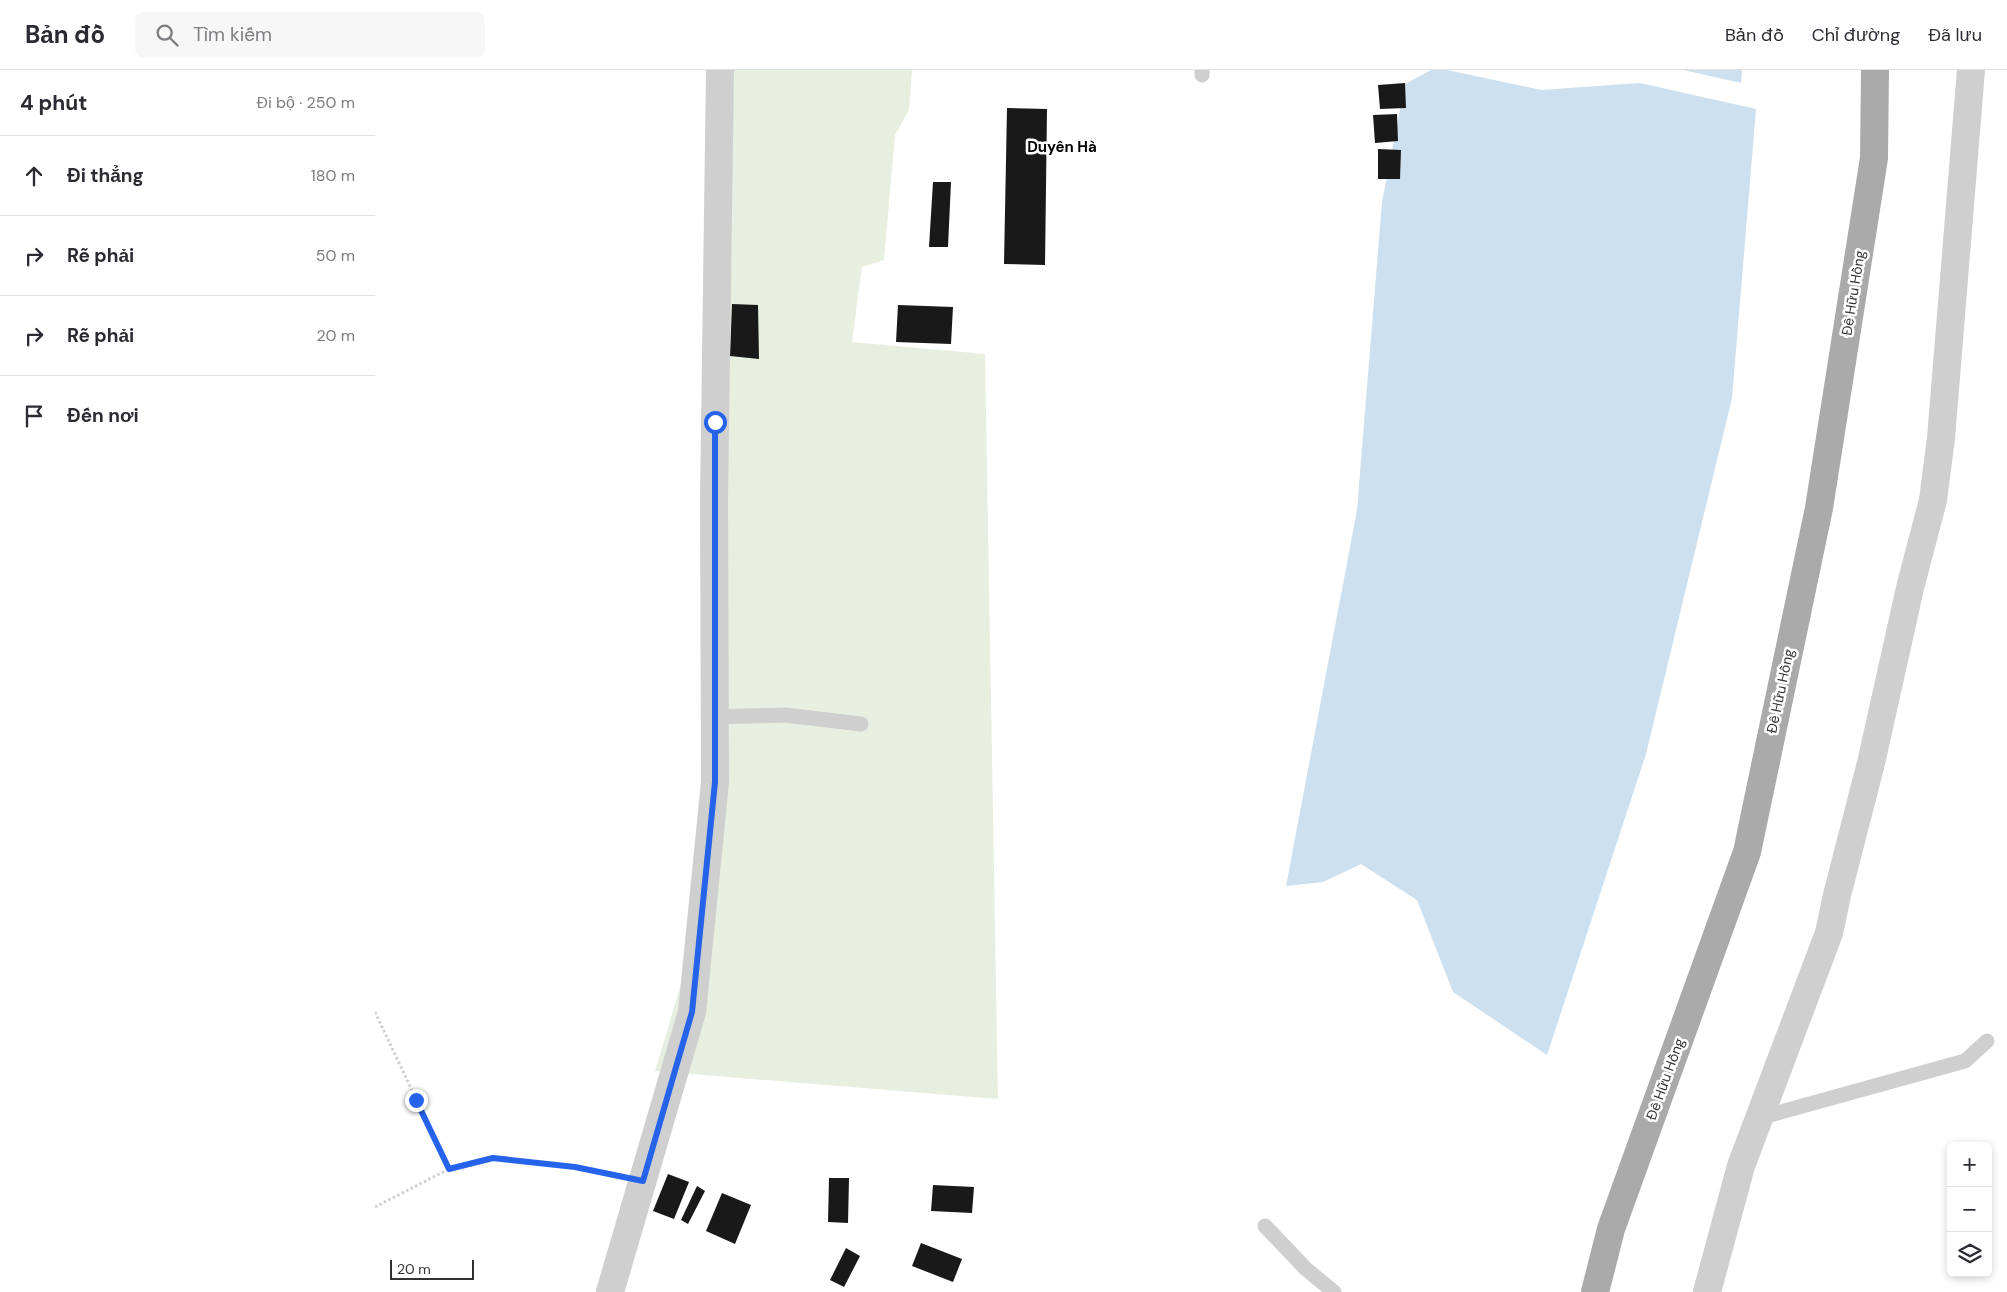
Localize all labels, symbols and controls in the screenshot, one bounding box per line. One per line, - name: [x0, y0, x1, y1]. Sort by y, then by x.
- search box: [135, 12, 485, 57]
- text: Bản đồ: [25, 19, 105, 50]
- icon: search: [153, 21, 181, 49]
- text: Tìm kiếm: [193, 22, 272, 47]
- text: Bản đồ: [1725, 23, 1784, 47]
- text: Chỉ đường: [1812, 23, 1900, 47]
- text: Đã lưu: [1928, 23, 1982, 47]
- text: 4 phút: [20, 89, 87, 117]
- text: Đi bộ · 250 m: [257, 92, 355, 113]
- district label: Duyên Hà: [1027, 137, 1097, 157]
- icon: ahead: [20, 162, 48, 190]
- text: Đi thẳng: [67, 163, 144, 188]
- text: 180 m: [311, 165, 355, 186]
- icon: right: [20, 242, 48, 270]
- text: Rẽ phải: [67, 243, 134, 268]
- text: 50 m: [316, 245, 355, 266]
- street label: Đê Hữu Hồng: [1837, 249, 1869, 337]
- icon: right: [20, 322, 48, 350]
- text: Rẽ phải: [67, 323, 134, 348]
- text: 20 m: [316, 325, 355, 346]
- icon: arrive: [20, 402, 48, 430]
- text: Đến nơi: [67, 403, 139, 428]
- route start: [704, 411, 727, 434]
- street label: Đê Hữu Hồng: [1762, 647, 1798, 735]
- street label: Đê Hữu Hồng: [1642, 1035, 1688, 1122]
- route end: [405, 1089, 428, 1112]
- map controls: [1947, 1142, 1992, 1277]
- button: +: [1947, 1142, 1992, 1187]
- button: −: [1947, 1187, 1992, 1232]
- button: layers: [1947, 1232, 1992, 1277]
- scale bar: [390, 1257, 474, 1280]
- text: 20 m: [397, 1260, 431, 1278]

